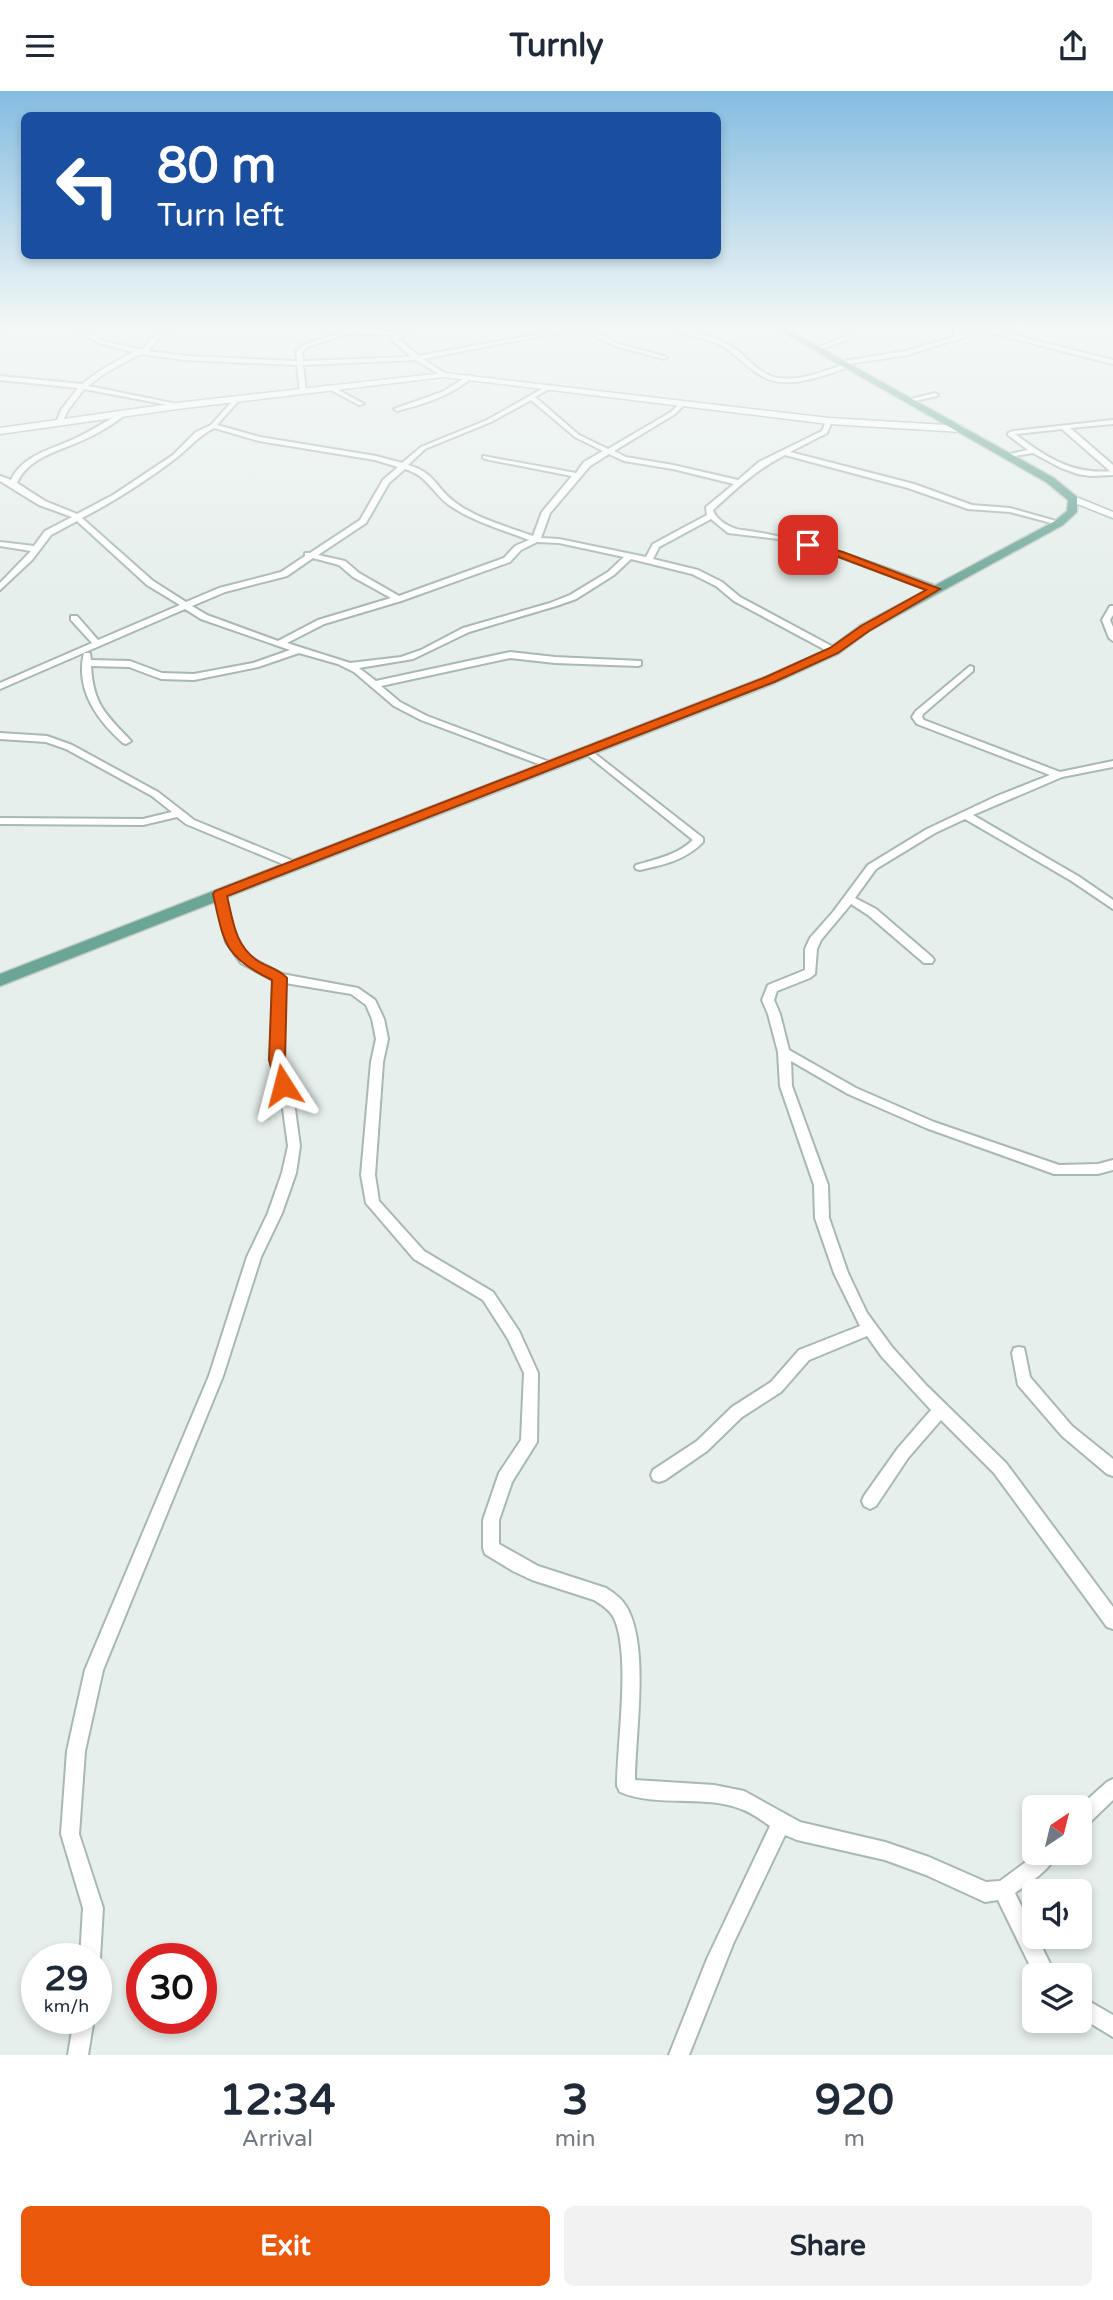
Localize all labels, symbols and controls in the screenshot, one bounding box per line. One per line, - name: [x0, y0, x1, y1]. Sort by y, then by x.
- icon: menu: [21, 27, 59, 65]
- text: Turnly: [510, 27, 603, 65]
- icon: share: [1054, 27, 1092, 65]
- text: 80 m: [157, 137, 276, 196]
- icon: left: [42, 140, 133, 231]
- text: Turn left: [157, 197, 284, 235]
- pin: [778, 515, 838, 575]
- icon: arrive: [789, 526, 827, 564]
- position arrow: [246, 1048, 320, 1122]
- north arrow: [1022, 1795, 1092, 1865]
- map controls: [1022, 1795, 1092, 2033]
- button: sound: [1022, 1879, 1092, 1949]
- speed limit sign: 30: [126, 1943, 217, 2034]
- text: 29: [45, 1958, 88, 2000]
- button: layers: [1022, 1963, 1092, 2033]
- text: km/h: [44, 1995, 89, 2017]
- text: 12:34: [219, 2075, 336, 2126]
- text: 3: [562, 2075, 588, 2126]
- text: 920: [815, 2075, 894, 2126]
- text: Arrival: [242, 2125, 313, 2153]
- text: min: [555, 2125, 596, 2153]
- text: m: [844, 2125, 865, 2153]
- button: Exit: [21, 2206, 550, 2286]
- button: Share: [564, 2206, 1092, 2286]

